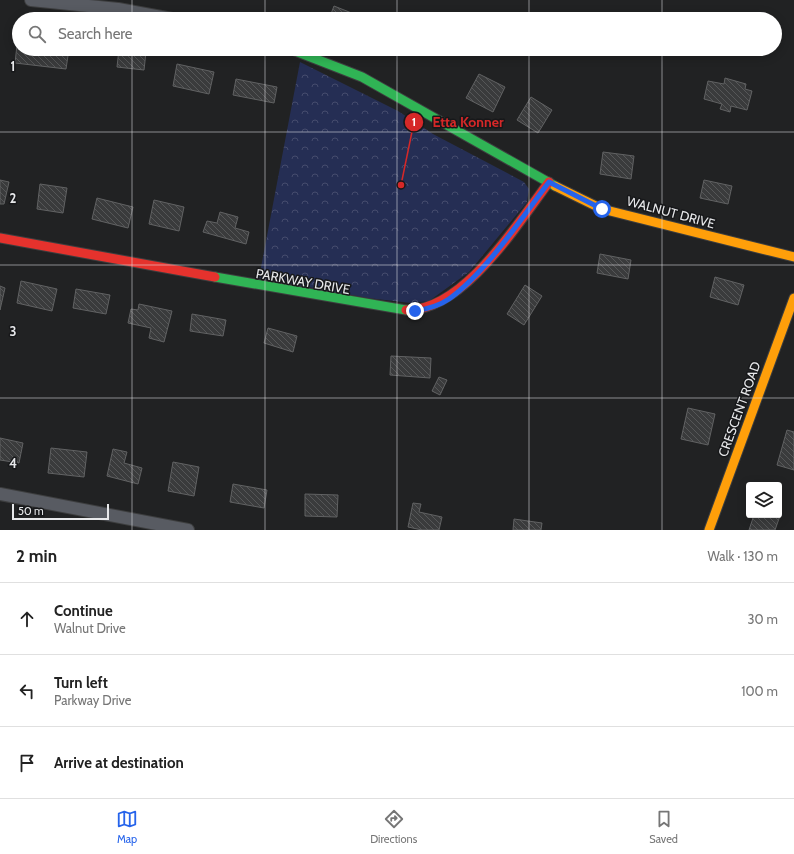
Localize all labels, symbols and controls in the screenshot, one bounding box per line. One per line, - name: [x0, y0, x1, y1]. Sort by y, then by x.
- search box: [12, 12, 782, 56]
- icon: search: [26, 23, 48, 45]
- text: Search here: [58, 25, 133, 43]
- text: 1: [11, 58, 15, 74]
- callout: Etta Konner: [404, 109, 511, 135]
- text: Etta Konner: [432, 113, 504, 131]
- text: 1: [412, 114, 416, 129]
- text: 2: [10, 190, 17, 206]
- street label: WALNUT DRIVE: [625, 193, 717, 231]
- route start: [593, 200, 611, 218]
- street label: PARKWAY DRIVE: [255, 265, 351, 297]
- route end: [406, 302, 424, 320]
- text: 3: [9, 323, 17, 339]
- street label: CRESCENT ROAD: [714, 359, 764, 459]
- text: 4: [9, 455, 17, 471]
- map controls: [746, 482, 782, 518]
- button: layers: [746, 482, 782, 518]
- scale bar: [12, 502, 109, 521]
- text: 50 m: [18, 504, 44, 518]
- text: 2 min: [16, 546, 57, 566]
- text: Walk · 130 m: [707, 548, 778, 564]
- text: Continue: [54, 602, 113, 620]
- icon: ahead: [16, 608, 38, 630]
- text: 30 m: [748, 611, 778, 627]
- text: Walnut Drive: [54, 620, 126, 636]
- text: Turn left: [54, 674, 108, 692]
- icon: left: [16, 680, 38, 702]
- text: 100 m: [741, 683, 778, 699]
- text: Parkway Drive: [54, 692, 131, 708]
- icon: arrive: [16, 752, 38, 774]
- text: Arrive at destination: [54, 754, 184, 772]
- tab: Map: [116, 808, 138, 846]
- tab: Directions: [370, 808, 417, 846]
- tab: Saved: [649, 808, 678, 846]

